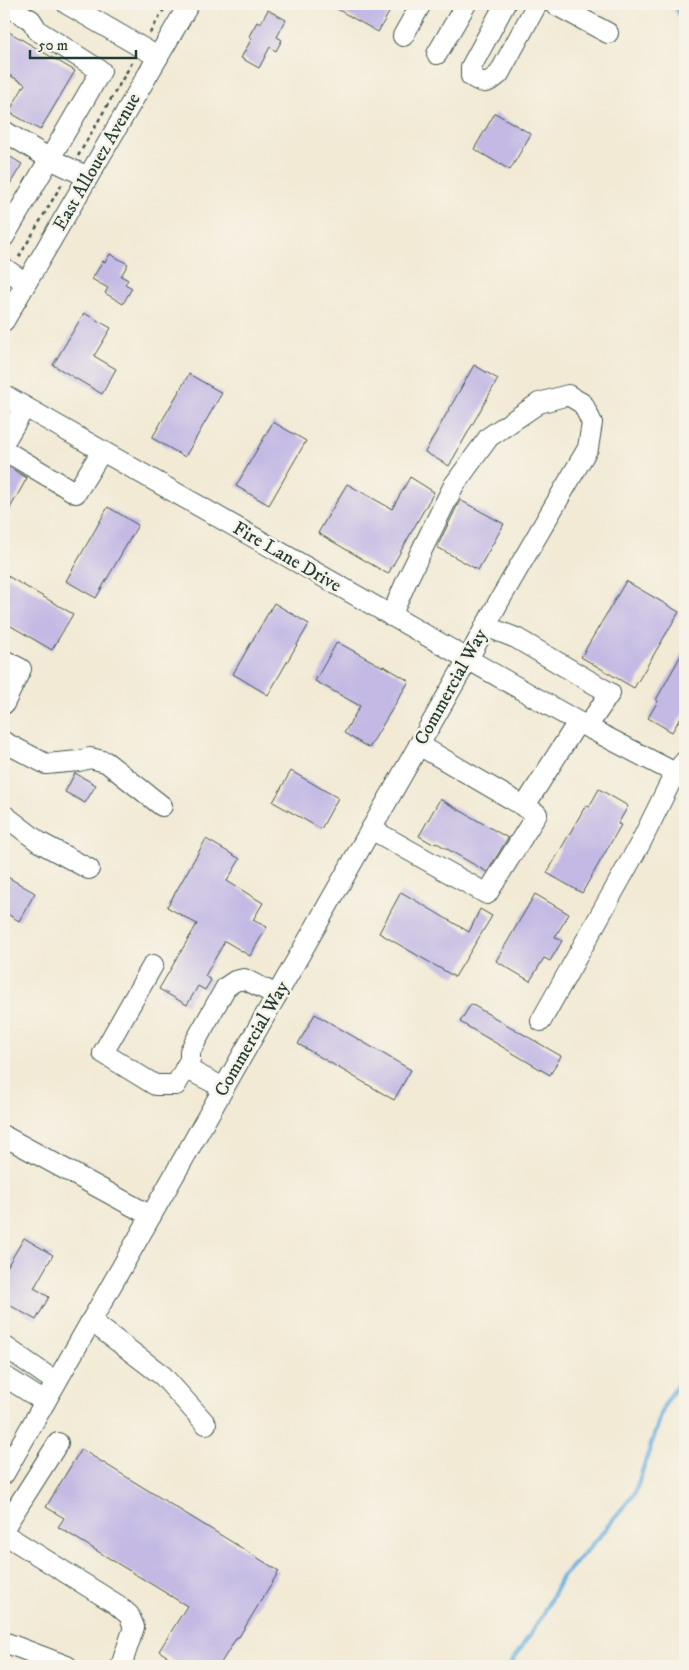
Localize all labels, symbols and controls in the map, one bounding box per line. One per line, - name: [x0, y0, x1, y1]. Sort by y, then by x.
- scale bar: [30, 28, 136, 60]
- text: 50 m: [38, 36, 68, 55]
- street label: East Allouez Avenue: [48, 89, 146, 235]
- street label: Fire Lane Drive: [229, 517, 345, 597]
- street label: Commercial Way: [410, 624, 493, 749]
- street label: Commercial Way: [210, 976, 295, 1101]

